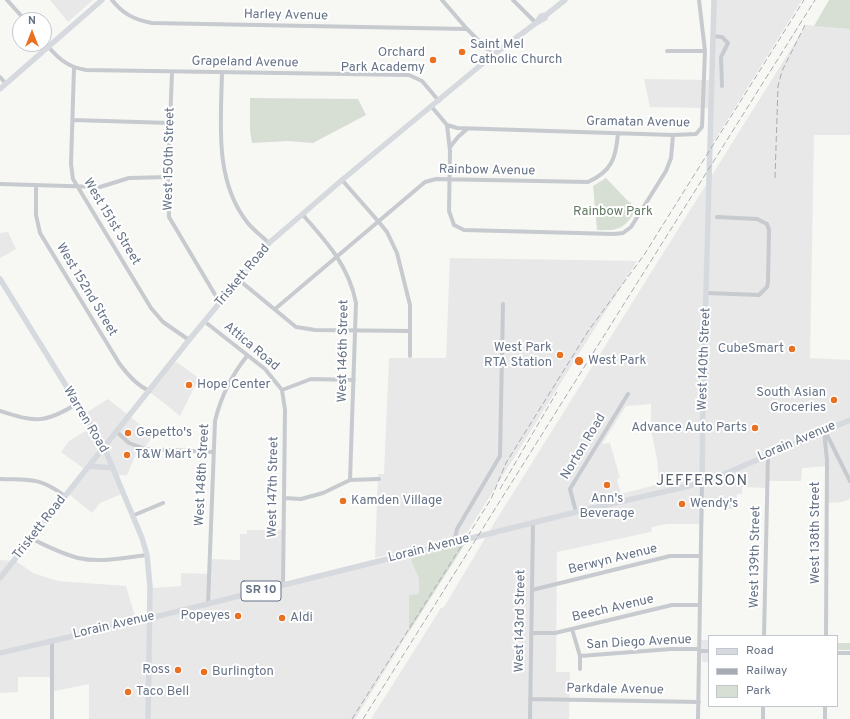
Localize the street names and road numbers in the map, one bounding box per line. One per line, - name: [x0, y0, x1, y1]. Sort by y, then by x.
- street label: Harley Avenue: [244, 7, 328, 25]
- street label: Grapeland Avenue: [191, 54, 299, 72]
- street label: West 150th Street: [161, 107, 179, 211]
- street label: Gramatan Avenue: [586, 114, 690, 132]
- street label: Rainbow Avenue: [439, 162, 535, 180]
- street label: West 151st Street: [79, 176, 143, 268]
- street label: West 152nd Street: [52, 241, 120, 339]
- street label: Triskett Road: [212, 241, 274, 311]
- street label: West 146th Street: [335, 300, 353, 402]
- street label: West 140th Street: [695, 307, 715, 411]
- street label: Attica Road: [220, 319, 282, 375]
- street label: Warren Road: [59, 384, 111, 456]
- street label: Norton Road: [558, 411, 610, 483]
- street label: Lorain Avenue: [756, 419, 838, 465]
- street label: West 148th Street: [193, 423, 213, 527]
- street label: West 147th Street: [265, 436, 283, 538]
- street label: West 138th Street: [808, 482, 824, 584]
- street label: Triskett Road: [10, 493, 70, 563]
- street label: West 139th Street: [747, 506, 765, 608]
- street label: Lorain Avenue: [387, 531, 471, 567]
- street label: Berwyn Avenue: [567, 541, 659, 579]
- street label: West 143rd Street: [512, 569, 530, 673]
- road number: SR 10: [241, 581, 281, 601]
- street label: Beech Avenue: [571, 592, 655, 626]
- street label: Lorain Avenue: [72, 609, 156, 643]
- street label: San Diego Avenue: [586, 632, 692, 654]
- street label: Parkdale Avenue: [566, 681, 664, 699]

